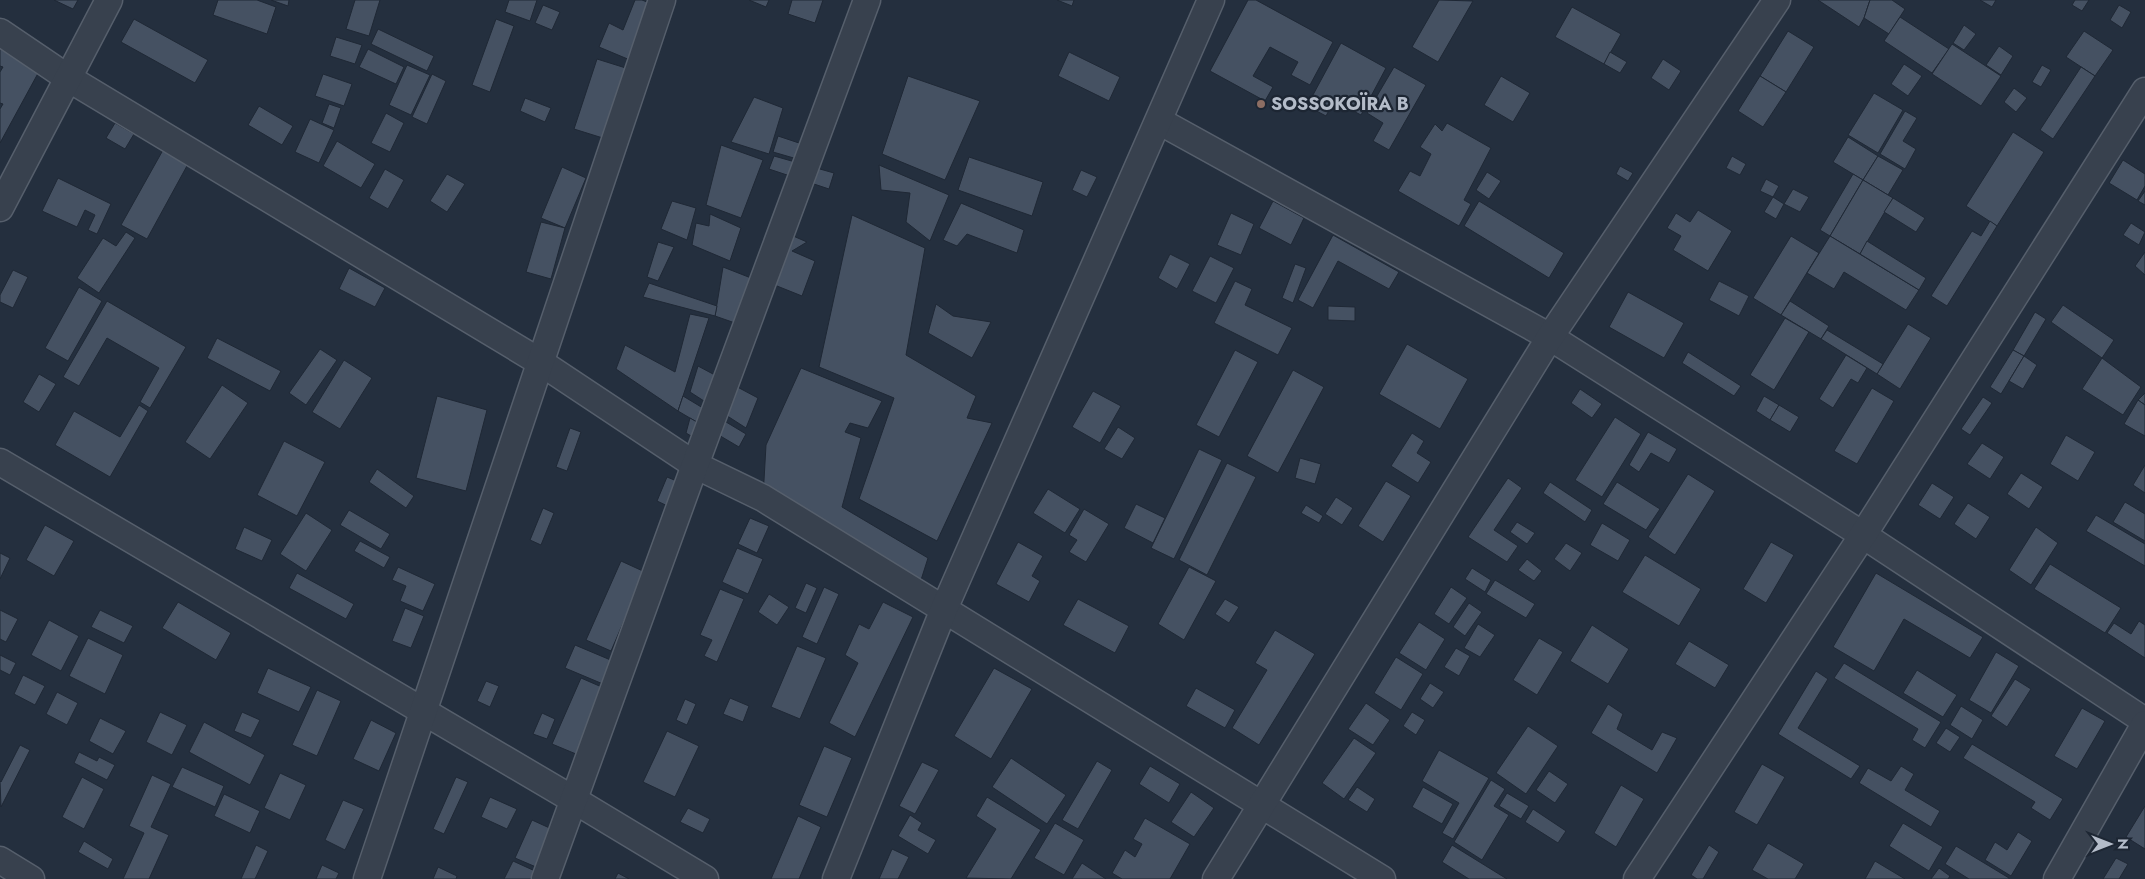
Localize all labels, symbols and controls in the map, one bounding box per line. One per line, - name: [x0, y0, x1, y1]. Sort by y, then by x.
- place label: SOSSOKOÏRA B: [1271, 91, 1409, 117]
- marker: SOSSOKOÏRA B: [1255, 98, 1267, 110]
- north arrow: [2085, 819, 2135, 869]
- text: N: [2113, 838, 2133, 850]

